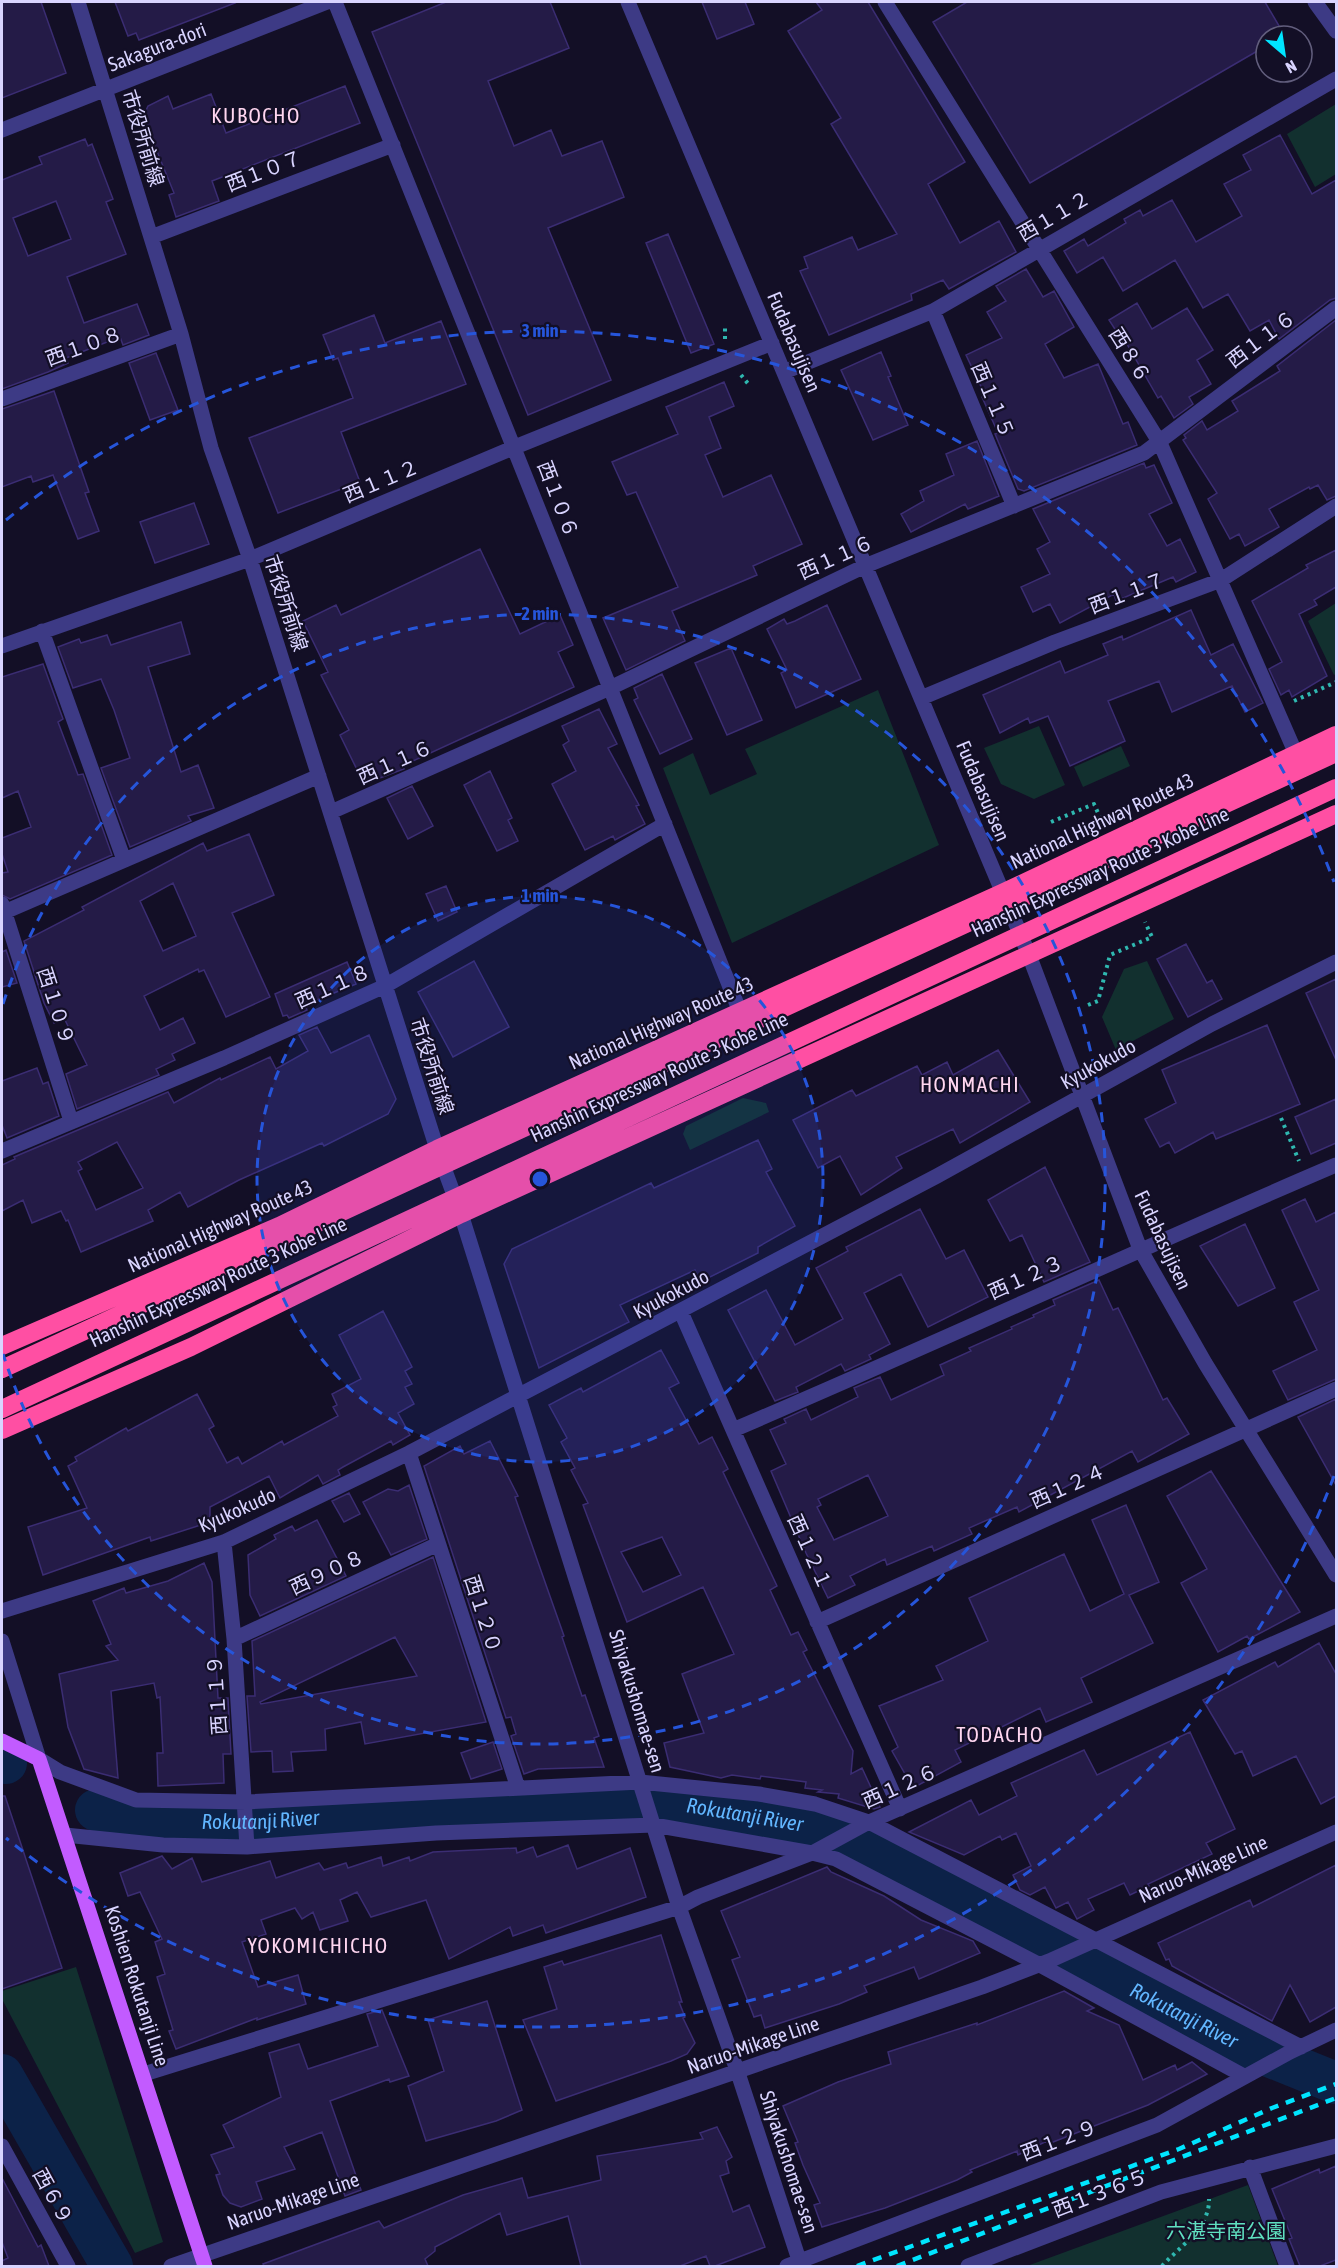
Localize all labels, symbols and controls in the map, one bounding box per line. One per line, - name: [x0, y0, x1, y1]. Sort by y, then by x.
- street label: Sakagura-dori: [105, 17, 209, 76]
- north arrow: [1254, 24, 1314, 84]
- text: N: [1283, 57, 1300, 77]
- street label: 市役所前線: [118, 87, 169, 189]
- district label: KUBOCHO: [211, 103, 301, 127]
- street label: 西１０７: [222, 145, 305, 196]
- street label: 西１１２: [1013, 186, 1094, 246]
- street label: Fudabasujisen: [763, 288, 826, 395]
- street label: 西１１６: [1222, 305, 1300, 372]
- text: 3 min: [522, 320, 559, 341]
- street label: 西１０８: [42, 321, 125, 370]
- street label: 西８６: [1105, 323, 1156, 386]
- street label: 西１１５: [967, 358, 1020, 441]
- street label: 西１１２: [339, 454, 422, 507]
- street label: 西１０６: [533, 457, 584, 540]
- street label: 西１１６: [795, 530, 877, 583]
- street label: 市役所前線: [260, 552, 313, 654]
- street label: 西１１７: [1085, 567, 1168, 618]
- text: 2 min: [522, 603, 559, 624]
- street label: 西１１６: [354, 735, 436, 788]
- street label: Fudabasujisen: [952, 737, 1015, 844]
- street label: National Highway Route 43: [1006, 768, 1197, 873]
- street label: Hanshin Expressway Route 3 Kobe Line: [967, 802, 1232, 941]
- text: 1 min: [522, 885, 559, 906]
- street label: 西１１８: [292, 959, 374, 1012]
- street label: 西１０９: [33, 964, 80, 1047]
- street label: National Highway Route 43: [565, 971, 757, 1074]
- street label: Hanshin Expressway Route 3 Kobe Line: [526, 1007, 791, 1146]
- street label: 市役所前線: [406, 1015, 459, 1117]
- street label: Kyukokudo: [1056, 1034, 1139, 1094]
- district label: HONMACHI: [920, 1072, 1020, 1096]
- centre of rings: [530, 1169, 550, 1189]
- street label: National Highway Route 43: [124, 1174, 316, 1277]
- street label: Fudabasujisen: [1130, 1187, 1196, 1293]
- street label: Hanshin Expressway Route 3 Kobe Line: [85, 1212, 350, 1351]
- street label: 西１２３: [985, 1250, 1067, 1303]
- street label: Kyukokudo: [629, 1264, 712, 1323]
- street label: 西１２４: [1027, 1459, 1109, 1512]
- street label: Kyukokudo: [195, 1482, 279, 1537]
- street label: 西１２１: [784, 1511, 837, 1593]
- street label: 西９０８: [286, 1544, 368, 1599]
- street label: 西１２０: [460, 1572, 507, 1655]
- street label: Shiyakushomae-sen: [605, 1627, 670, 1775]
- street label: 西１１９: [202, 1654, 231, 1736]
- district label: TODACHO: [956, 1722, 1044, 1746]
- street label: 西１２６: [859, 1759, 941, 1812]
- water label: Rokutanji River: [685, 1792, 806, 1836]
- water label: Rokutanji River: [202, 1805, 321, 1833]
- street label: Naruo-Mikage Line: [1135, 1830, 1271, 1907]
- street label: Koshien Rokutanji Line: [101, 1903, 174, 2069]
- district label: YOKOMICHICHO: [247, 1933, 389, 1957]
- water label: Rokutanji River: [1126, 1977, 1243, 2053]
- street label: Naruo-Mikage Line: [684, 2011, 822, 2078]
- street label: Shiyakushomae-sen: [756, 2088, 823, 2236]
- street label: 西１２９: [1017, 2114, 1100, 2165]
- street label: 西６９: [29, 2164, 78, 2228]
- street label: 西１３６５: [1049, 2164, 1151, 2221]
- street label: Naruo-Mikage Line: [224, 2167, 362, 2234]
- park label: 六湛寺南公園: [1166, 2219, 1286, 2242]

